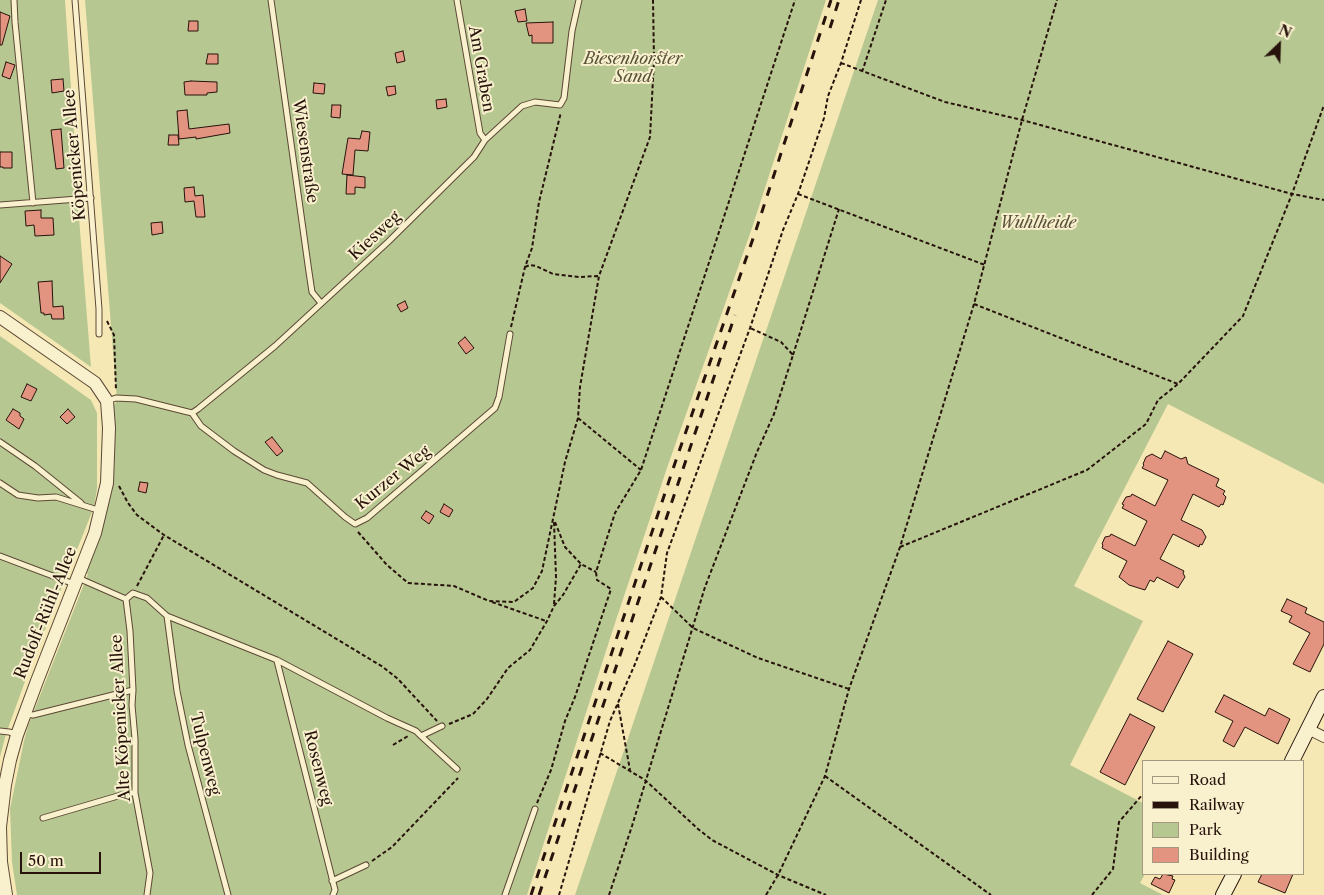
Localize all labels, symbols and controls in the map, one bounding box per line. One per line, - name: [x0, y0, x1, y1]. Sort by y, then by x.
- north arrow: [1254, 20, 1304, 70]
- text: N: [1276, 21, 1294, 42]
- street label: Am Graben: [464, 24, 498, 114]
- park label: Biesenhorster Sand: [584, 49, 682, 87]
- street label: Köpenicker Allee: [60, 89, 90, 221]
- street label: Wiesenstraße: [288, 98, 322, 204]
- street label: Kiesweg: [345, 207, 405, 265]
- park label: Wuhlheide: [1000, 213, 1076, 233]
- street label: Kurzer Weg: [352, 442, 434, 514]
- street label: Rudolf-Rühl-Allee: [11, 544, 81, 682]
- street label: Alte Köpenicker Allee: [107, 634, 135, 802]
- street label: Tulpenweg: [185, 711, 225, 797]
- street label: Rosenweg: [299, 728, 337, 808]
- legend: [1142, 760, 1304, 875]
- text: Road: [1189, 770, 1226, 789]
- text: Railway: [1189, 795, 1245, 814]
- text: Park: [1189, 820, 1222, 839]
- scale bar: [22, 842, 104, 874]
- text: Building: [1189, 845, 1249, 864]
- text: 50 m: [28, 851, 64, 870]

